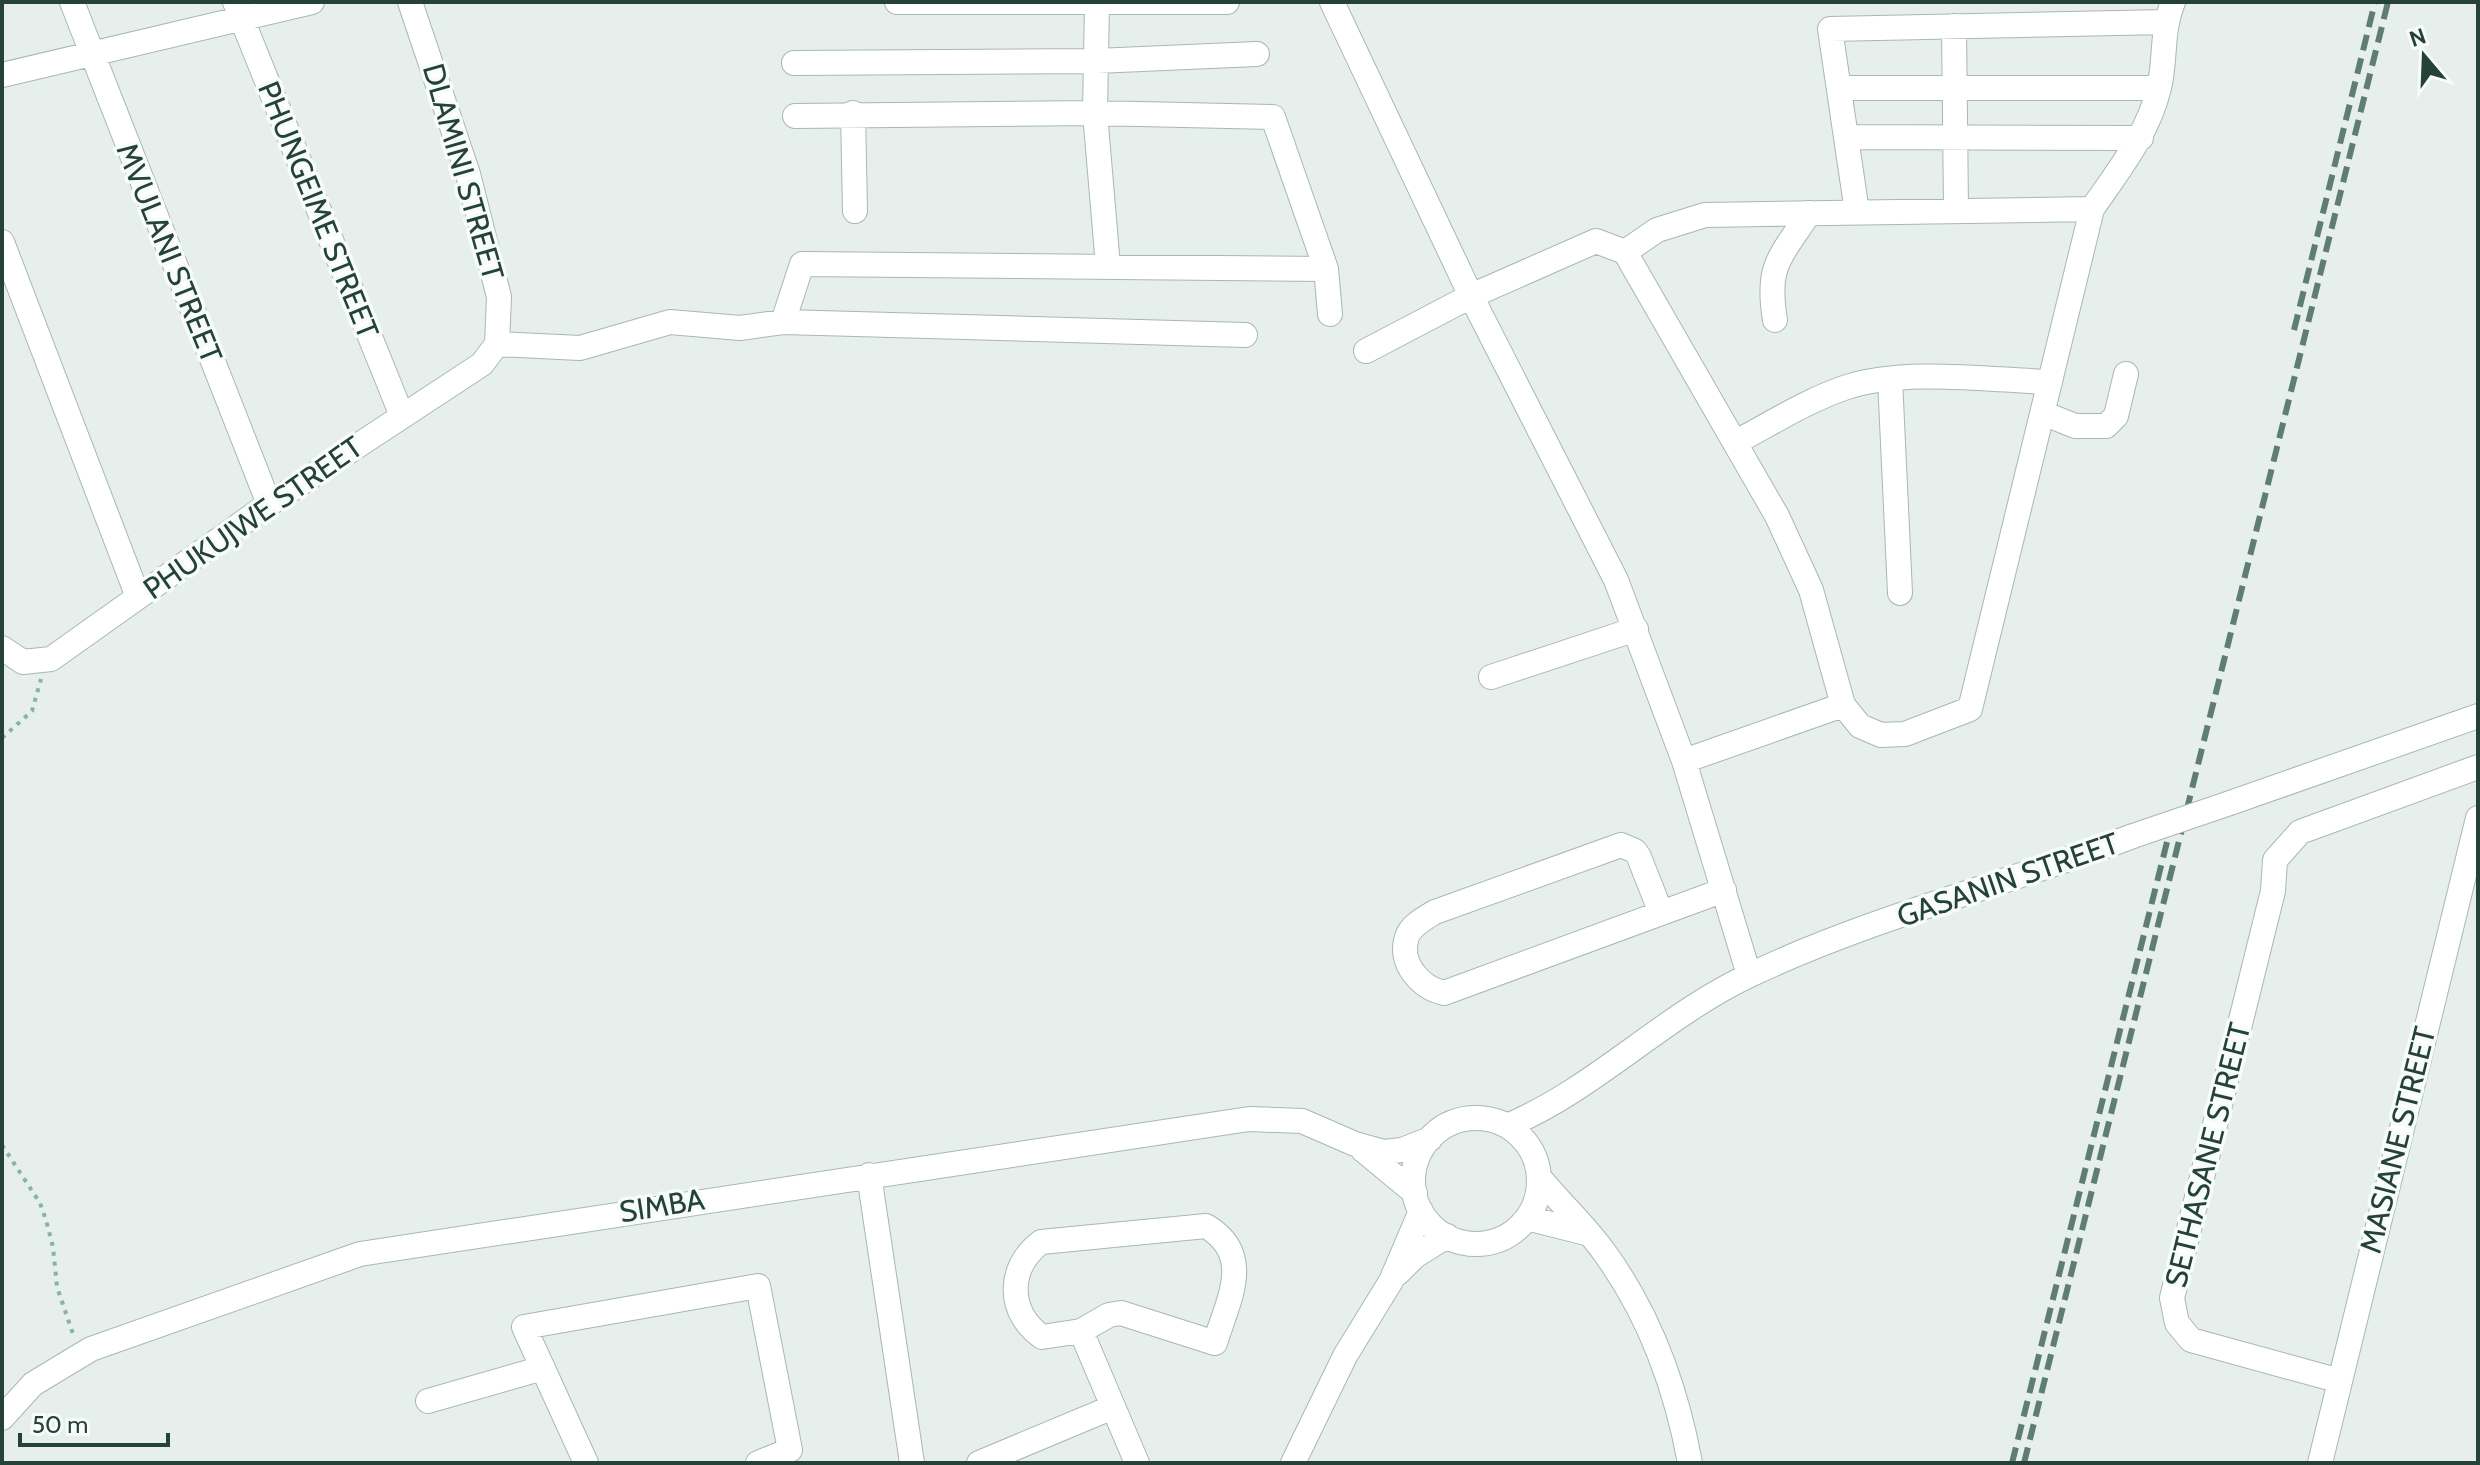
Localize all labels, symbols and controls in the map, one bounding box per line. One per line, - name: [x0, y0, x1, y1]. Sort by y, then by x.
- north arrow: [2384, 16, 2464, 96]
- text: N: [2406, 22, 2429, 53]
- street label: DLAMINI STREET: [415, 59, 512, 284]
- street label: PHUNGEIME STREET: [250, 76, 387, 344]
- street label: MVULANI STREET: [109, 138, 230, 368]
- street label: PHUKUJWE STREET: [136, 428, 369, 607]
- street label: GASANIN STREET: [1892, 824, 2124, 935]
- street label: SETHASANE STREET: [2157, 1019, 2258, 1291]
- street label: MASIANE STREET: [2352, 1023, 2444, 1257]
- street label: SIMBA: [617, 1180, 708, 1230]
- scale bar: [20, 1397, 168, 1447]
- text: 50 m: [32, 1410, 88, 1439]

